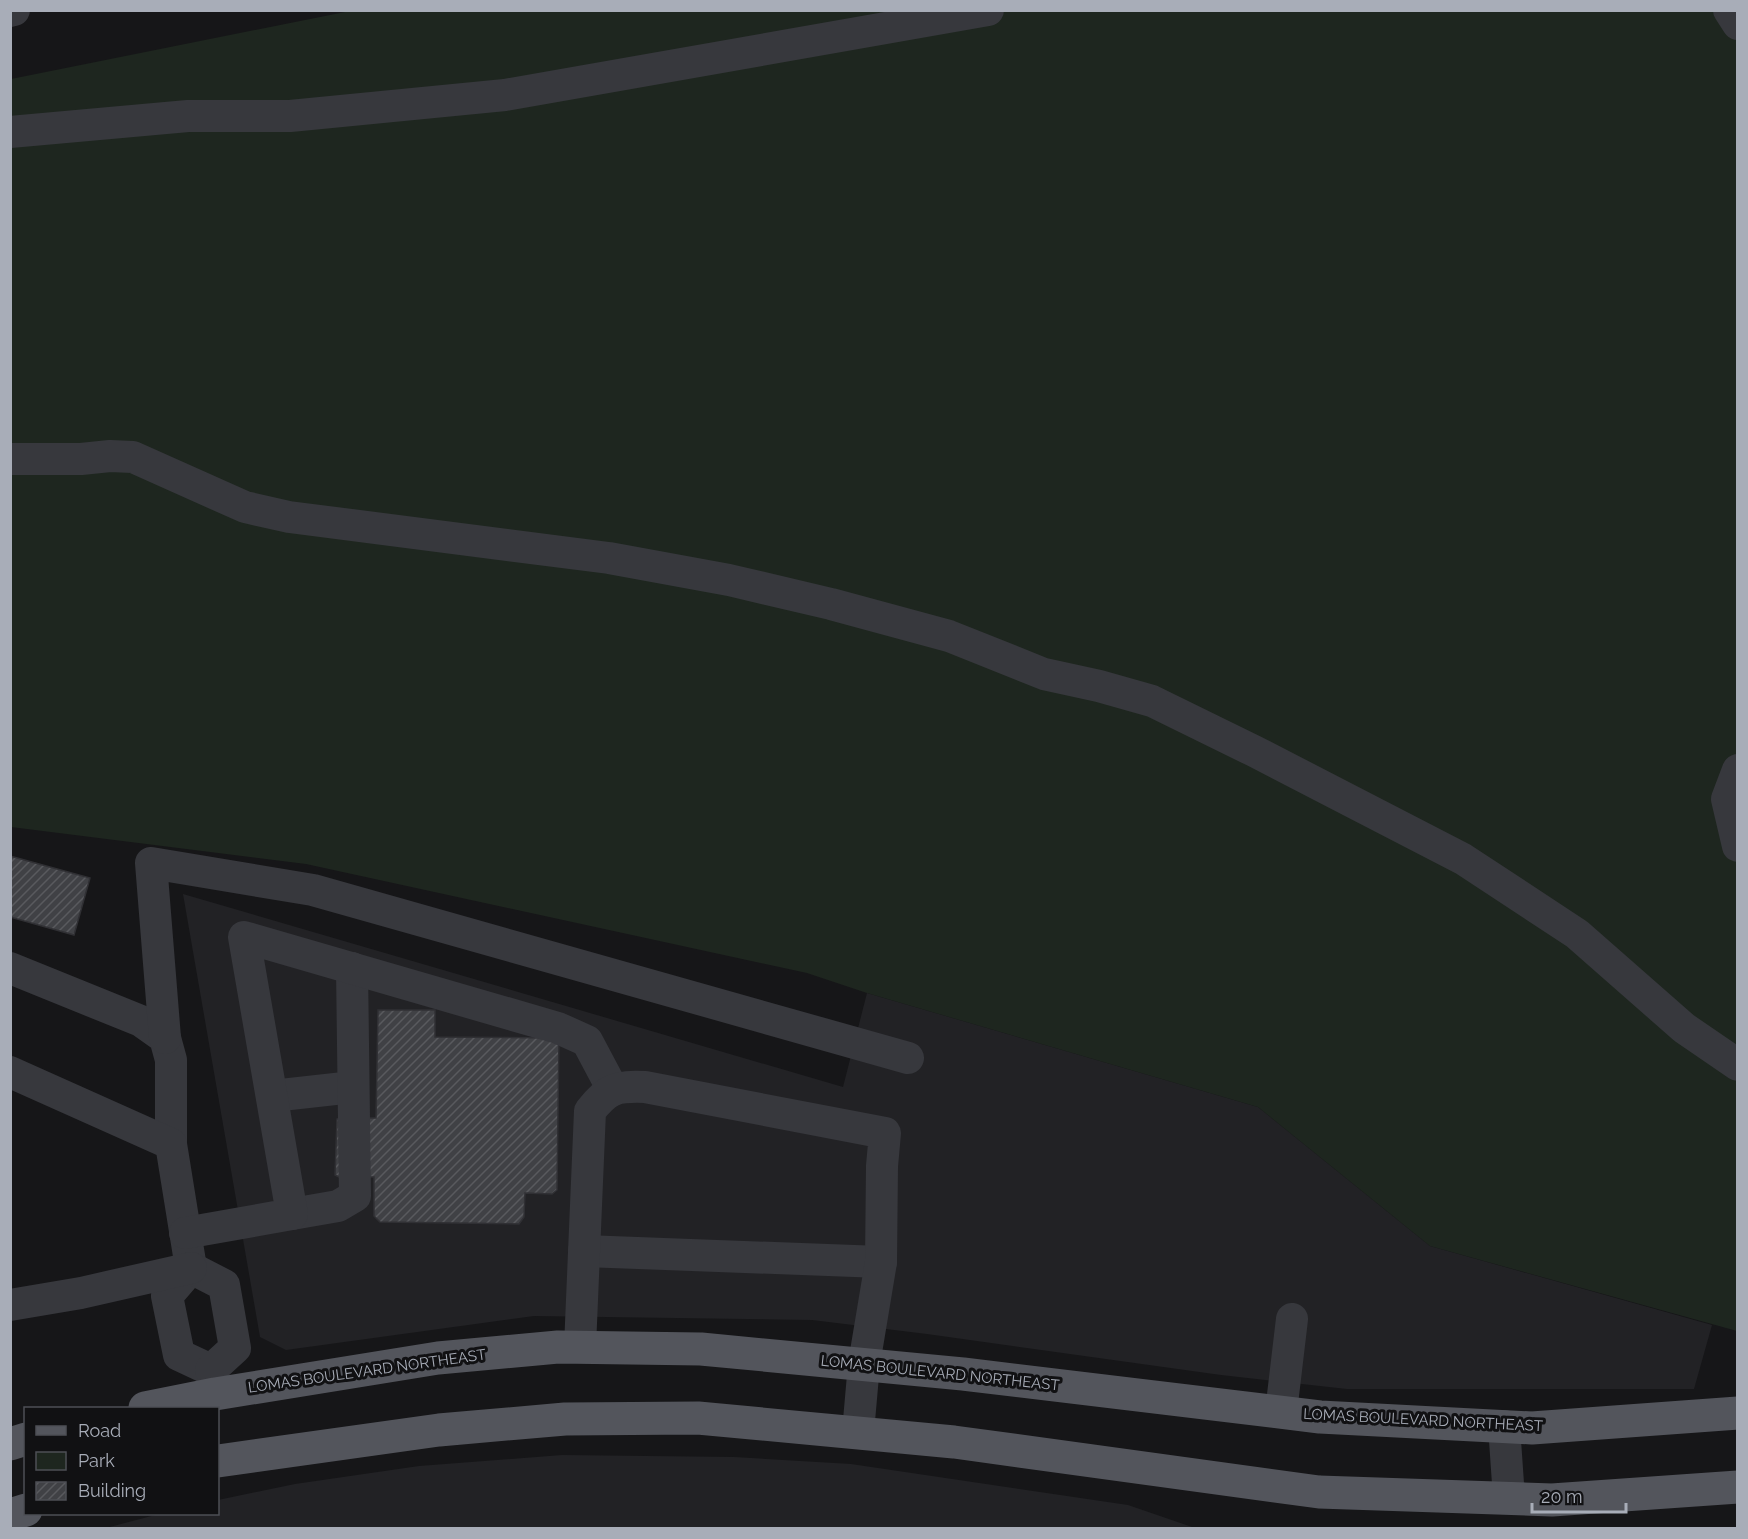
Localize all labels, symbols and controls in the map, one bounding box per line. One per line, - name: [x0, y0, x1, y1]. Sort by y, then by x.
- street label: LOMAS BOULEVARD NORTHEAST: [247, 1345, 487, 1397]
- street label: LOMAS BOULEVARD NORTHEAST: [820, 1352, 1060, 1394]
- street label: LOMAS BOULEVARD NORTHEAST: [1303, 1405, 1543, 1435]
- legend: [24, 1407, 219, 1515]
- text: Road: [78, 1420, 121, 1441]
- text: Park: [78, 1450, 115, 1471]
- scale bar: [1532, 1476, 1626, 1514]
- text: Building: [78, 1480, 146, 1501]
- text: 20 m: [1541, 1486, 1583, 1507]

